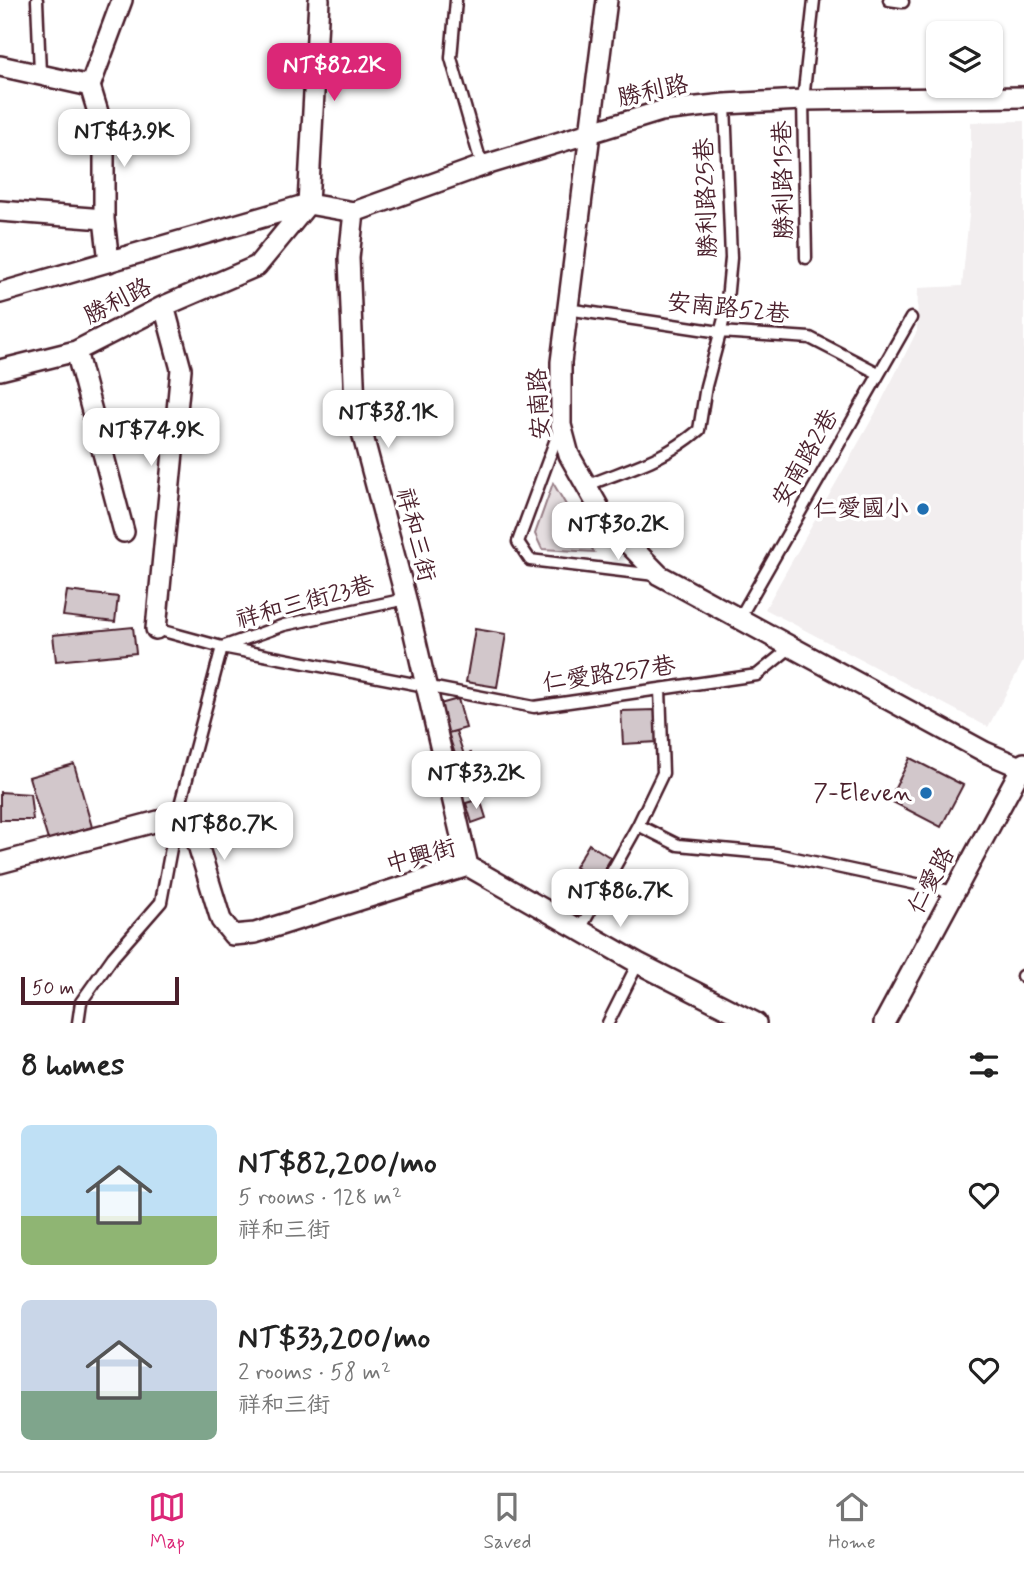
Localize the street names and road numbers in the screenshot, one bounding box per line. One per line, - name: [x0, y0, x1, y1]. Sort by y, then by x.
- street label: 勝利路: [615, 69, 691, 115]
- street label: 勝利路15巷: [767, 120, 801, 240]
- street label: 勝利路25巷: [689, 137, 725, 259]
- street label: 勝利路: [79, 272, 157, 332]
- street label: 安南路52巷: [665, 287, 791, 331]
- street label: 安南路: [523, 367, 557, 441]
- street label: 安南路2巷: [766, 404, 846, 512]
- street label: 祥和三街: [388, 485, 442, 585]
- street label: 祥和三街23巷: [232, 570, 378, 636]
- street label: 仁愛路257巷: [541, 650, 677, 700]
- street label: 中興街: [382, 833, 460, 881]
- street label: 仁愛路: [901, 842, 963, 920]

